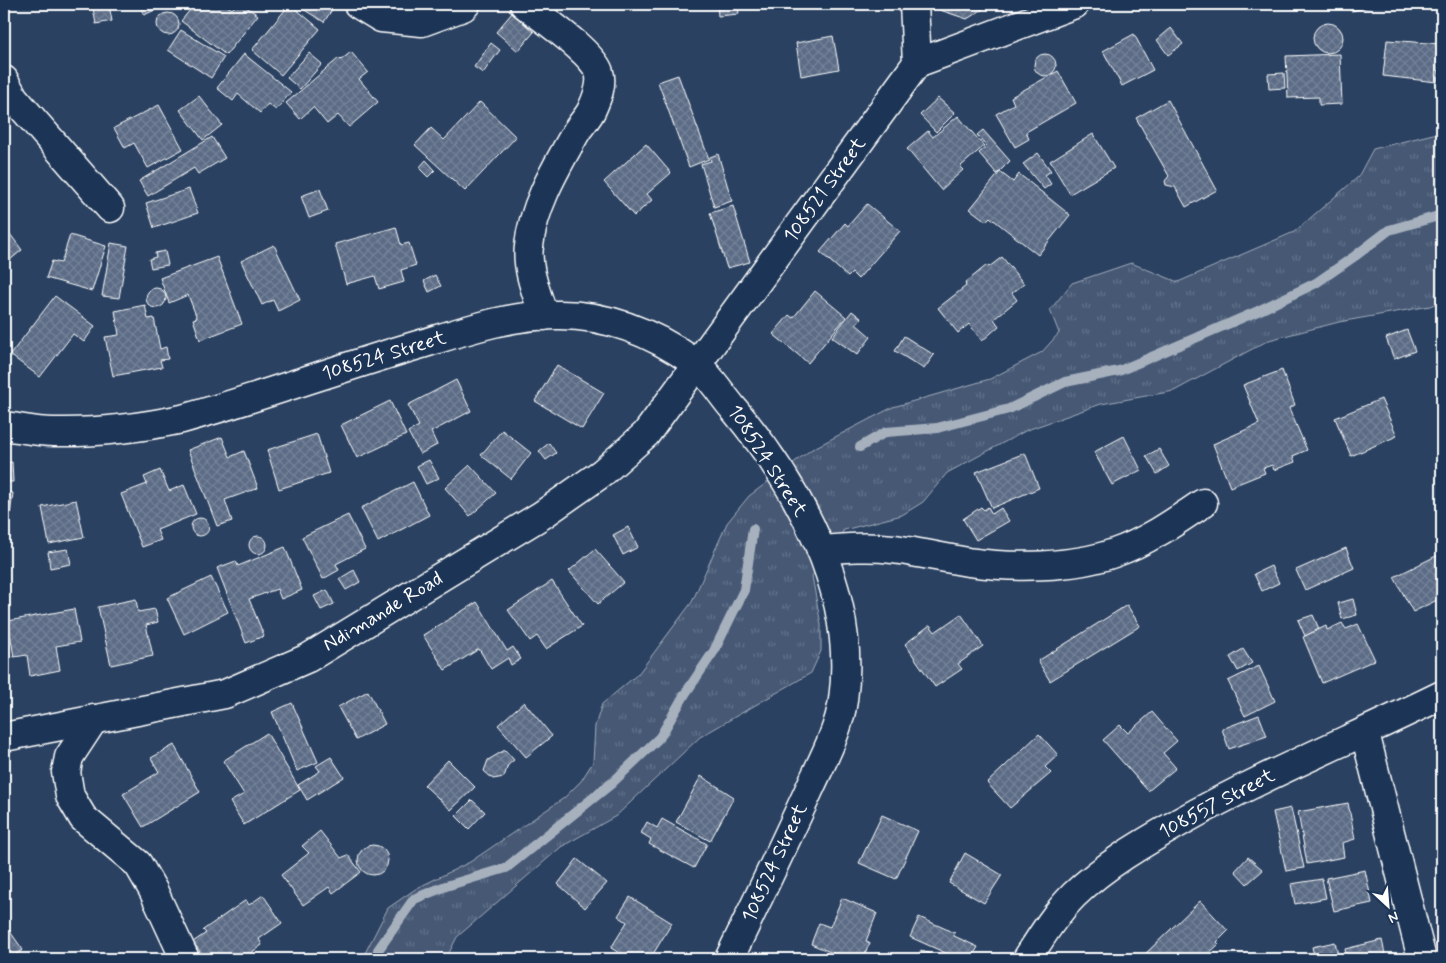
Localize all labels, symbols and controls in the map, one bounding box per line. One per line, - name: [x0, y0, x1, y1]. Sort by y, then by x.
- street label: 108521 Street: [778, 132, 873, 248]
- street label: 108524 Street: [319, 324, 449, 388]
- street label: 108524 Street: [721, 400, 813, 522]
- street label: Ndimande Road: [318, 566, 448, 658]
- street label: 108557 Street: [1154, 762, 1280, 846]
- street label: 108524 Street: [736, 799, 814, 927]
- north arrow: [1364, 880, 1414, 930]
- text: N: [1385, 907, 1401, 927]

